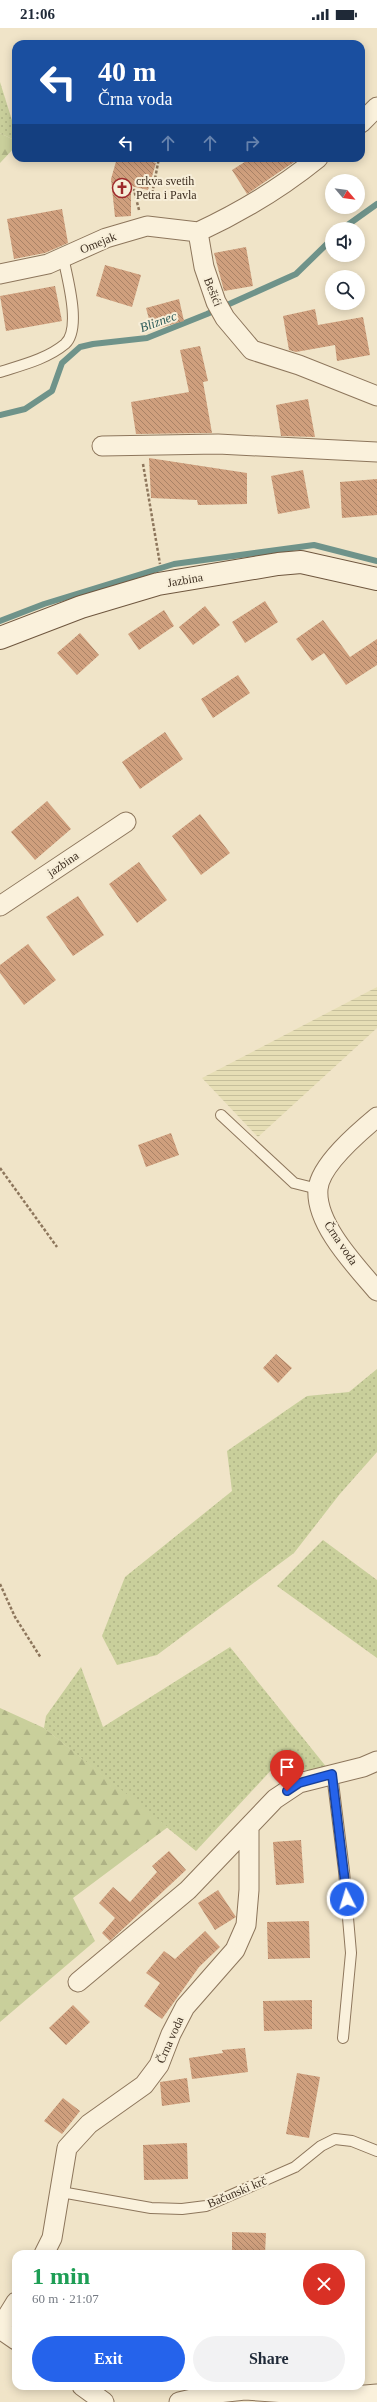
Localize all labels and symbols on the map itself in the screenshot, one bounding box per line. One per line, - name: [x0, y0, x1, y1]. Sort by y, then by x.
- place label: crkva svetih Petra i Pavla: [136, 174, 197, 202]
- north arrow: [325, 174, 365, 214]
- church icon: crkva svetih Petra i Pavla: [111, 177, 133, 199]
- street label: Omejak: [78, 229, 118, 257]
- street label: Bešići: [201, 275, 225, 309]
- water label: Bliznec: [138, 308, 179, 335]
- street label: Jazbina: [166, 570, 205, 590]
- street label: jazbina: [44, 848, 82, 880]
- street label: Črna voda: [321, 1219, 361, 1268]
- pin: [270, 1750, 304, 1791]
- position arrow: [326, 1878, 368, 1920]
- street label: Črna voda: [154, 2014, 187, 2066]
- street label: Bačunski krč: [205, 2173, 269, 2211]

